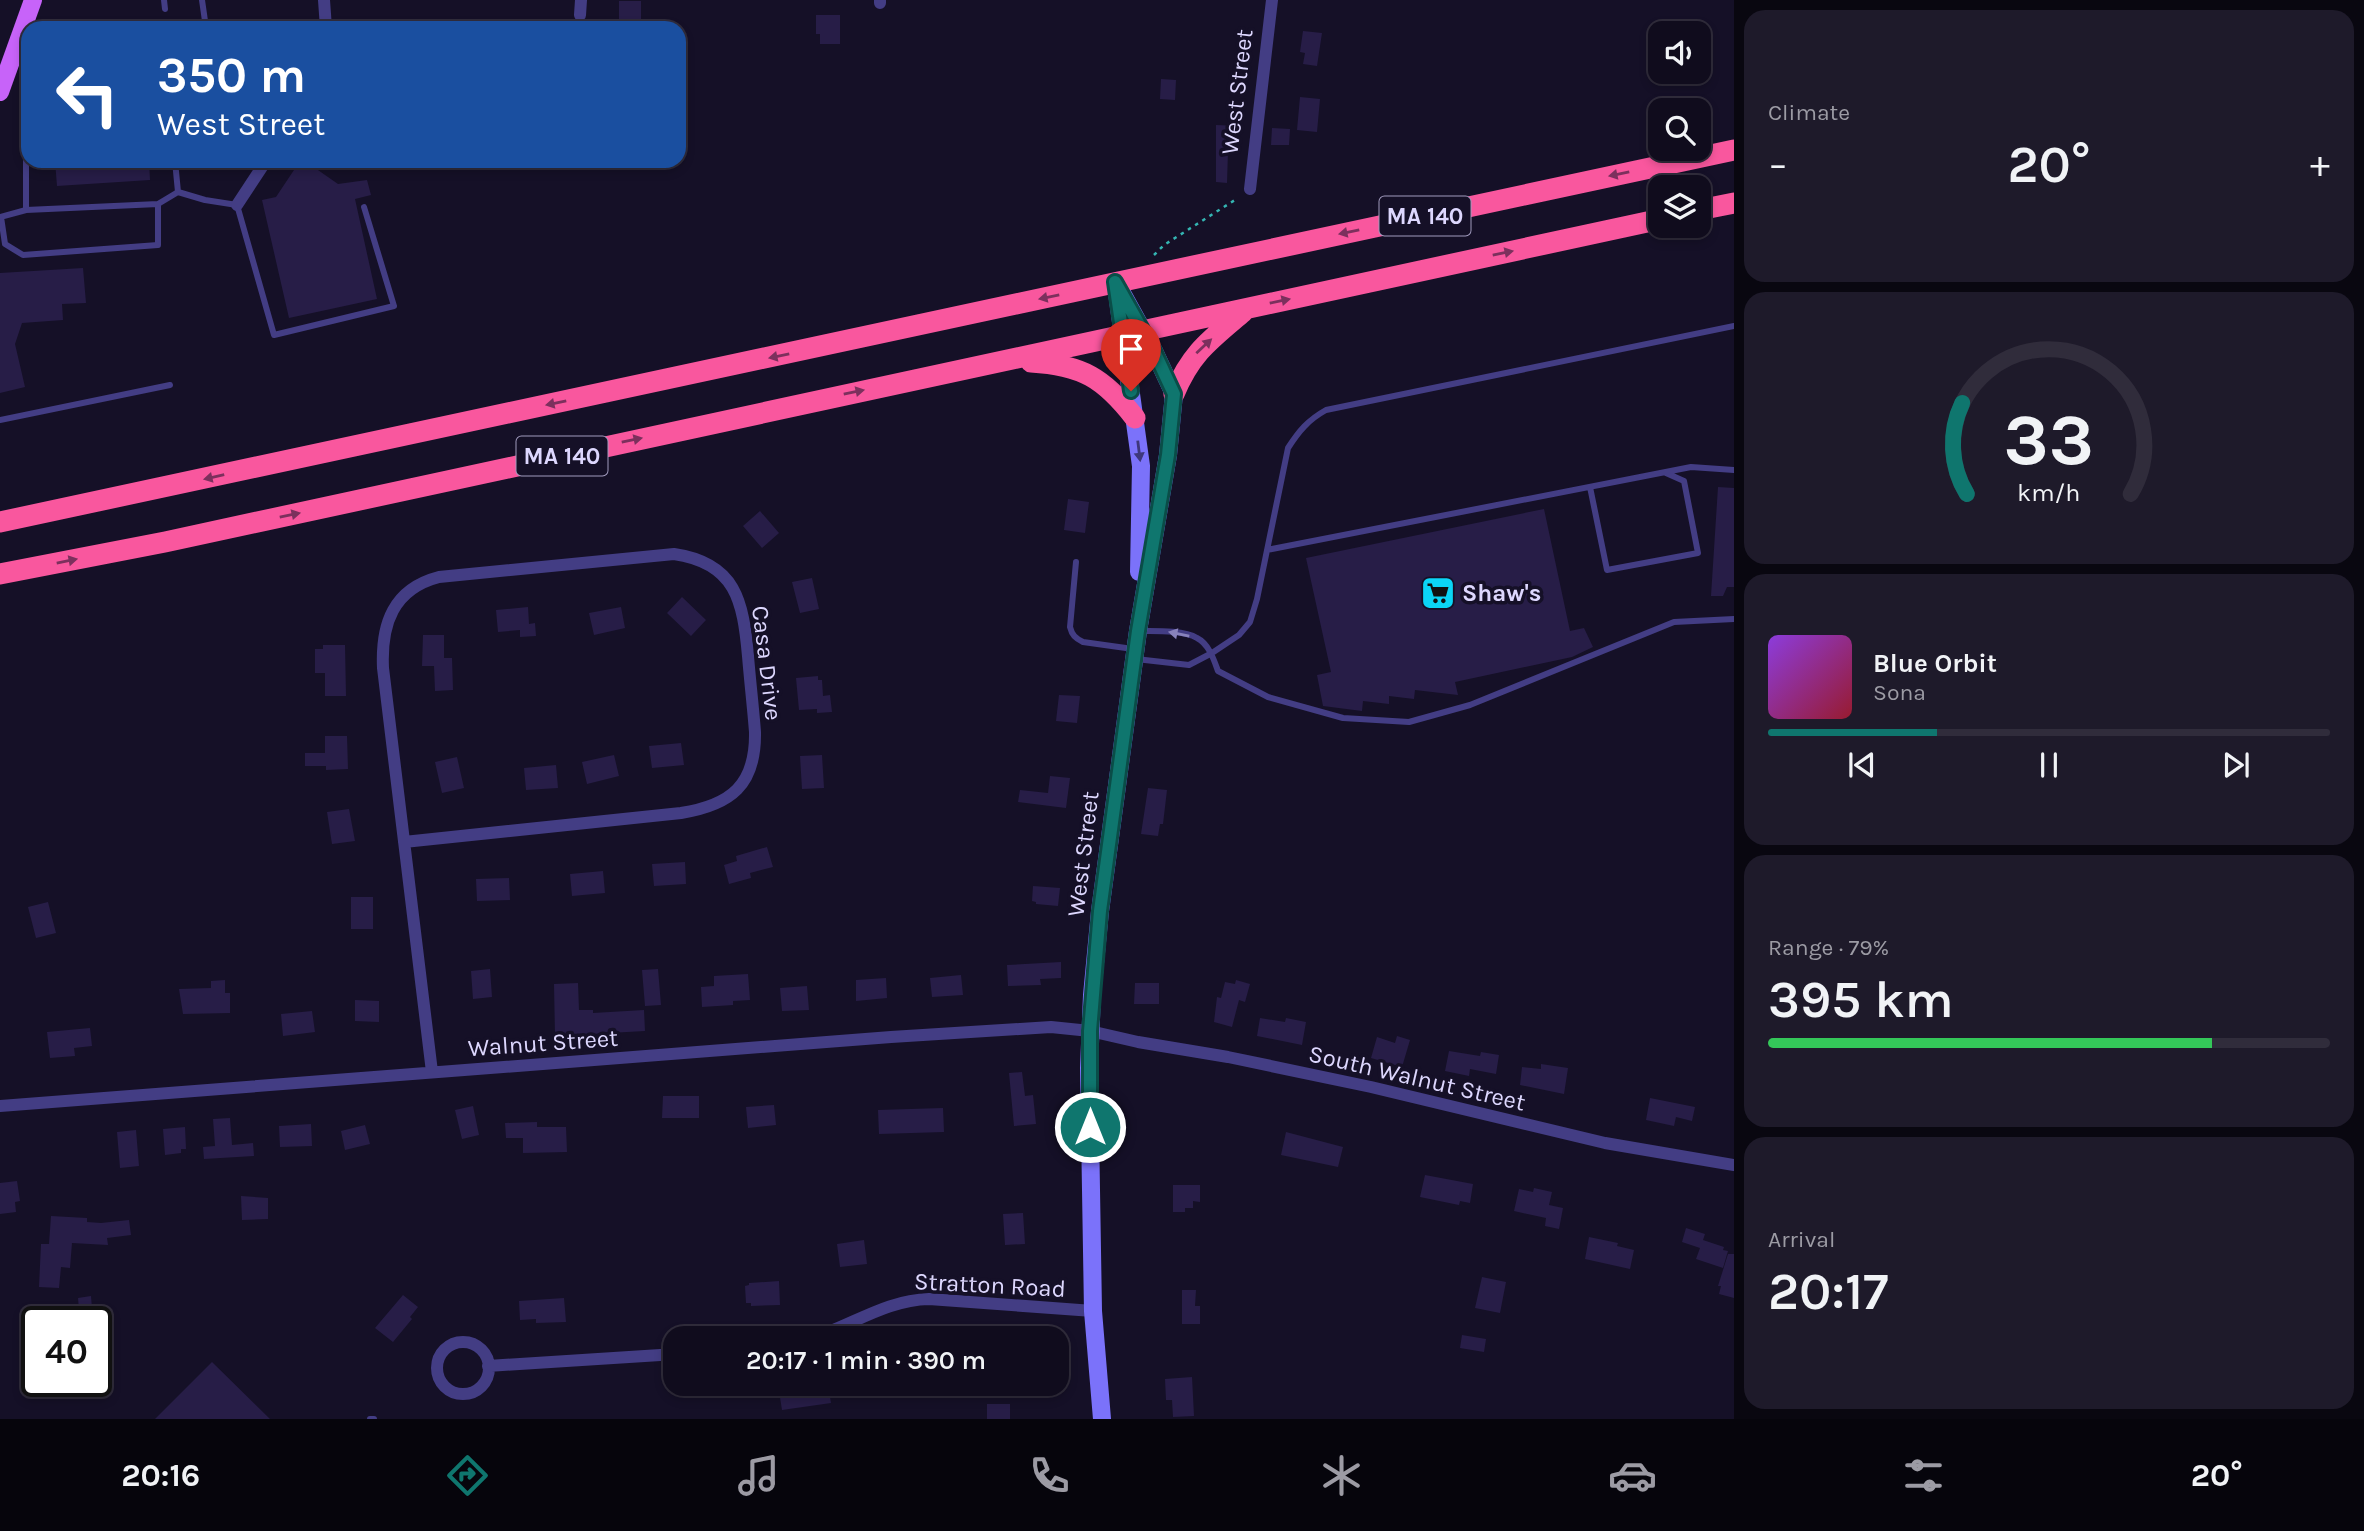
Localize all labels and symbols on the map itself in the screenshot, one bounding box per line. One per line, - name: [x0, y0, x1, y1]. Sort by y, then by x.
- street label: West Street: [1215, 28, 1259, 156]
- one-way arrow: [1608, 169, 1630, 180]
- road number: MA 140: [1380, 196, 1470, 236]
- one-way arrow: [1338, 227, 1360, 238]
- one-way arrow: [1492, 247, 1514, 258]
- one-way arrow: [1038, 292, 1060, 303]
- one-way arrow: [1269, 296, 1291, 307]
- pin: [1101, 319, 1161, 391]
- one-way arrow: [1195, 338, 1213, 354]
- one-way arrow: [768, 351, 790, 362]
- one-way arrow: [843, 386, 865, 397]
- one-way arrow: [545, 397, 567, 408]
- one-way arrow: [621, 435, 643, 446]
- road number: MA 140: [516, 436, 608, 476]
- one-way arrow: [1133, 441, 1144, 463]
- one-way arrow: [203, 472, 225, 483]
- one-way arrow: [279, 509, 301, 520]
- one-way arrow: [56, 556, 78, 567]
- supermarket icon: Shaw's: [1419, 574, 1457, 612]
- place label: Shaw's: [1462, 579, 1541, 607]
- street label: Casa Drive: [746, 604, 788, 722]
- one-way arrow: [1167, 628, 1189, 639]
- street label: West Street: [1061, 790, 1105, 918]
- street label: Walnut Street: [467, 1024, 619, 1062]
- street label: South Walnut Street: [1306, 1039, 1528, 1117]
- position arrow: [1053, 1090, 1127, 1164]
- street label: Stratton Road: [913, 1267, 1067, 1303]
- speed limit sign: 40: [21, 1306, 112, 1397]

